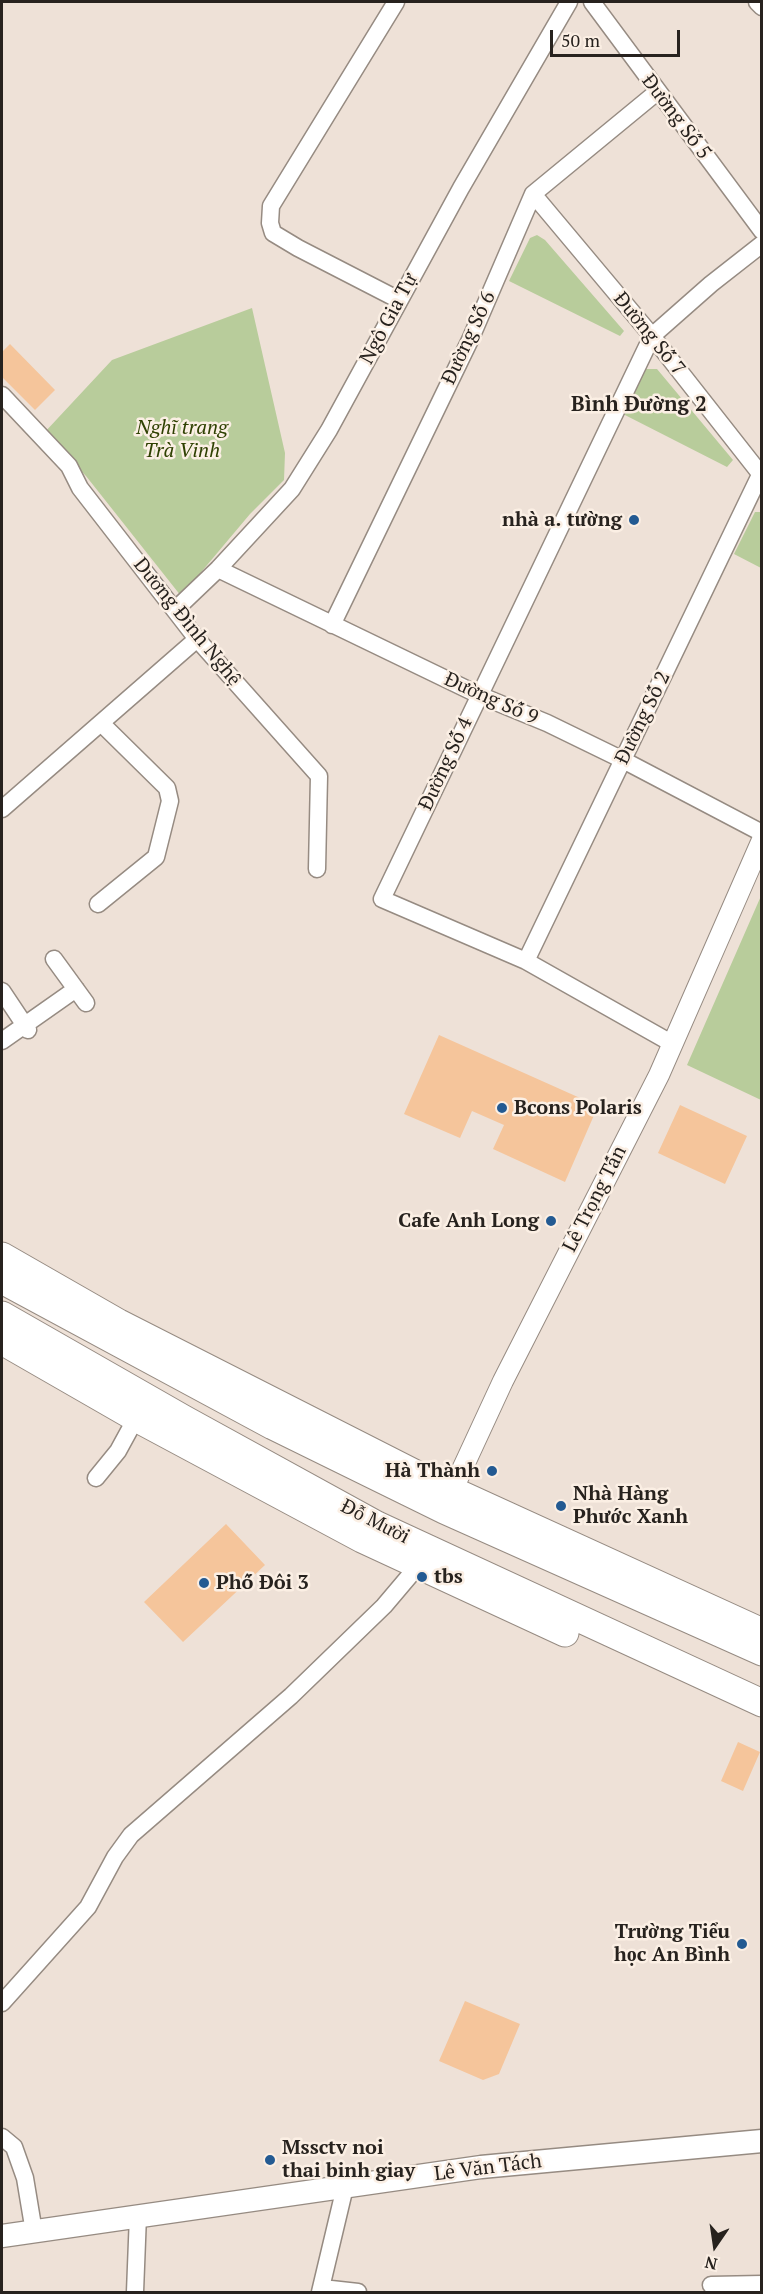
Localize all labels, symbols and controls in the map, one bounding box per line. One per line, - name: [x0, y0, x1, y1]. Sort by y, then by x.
- scale bar: [553, 18, 684, 56]
- text: 50 m: [561, 28, 600, 52]
- street label: Đường Số 5: [636, 70, 716, 164]
- street label: Ngô Gia Tự: [355, 270, 423, 368]
- street label: Đường Số 6: [437, 288, 501, 388]
- street label: Đường Số 7: [608, 288, 690, 380]
- district label: Bình Đường 2: [571, 392, 707, 418]
- park label: Nghĩ trang Trà Vinh: [136, 416, 228, 463]
- place label: nhà a. tường: [502, 508, 622, 532]
- marker: nhà a. tường: [627, 513, 641, 527]
- street label: Dương Đình Nghệ: [128, 553, 246, 691]
- street label: Đường Số 9: [440, 668, 542, 730]
- street label: Đường Số 2: [610, 668, 676, 768]
- street label: Đường Số 4: [414, 714, 478, 814]
- place label: Bcons Polaris: [514, 1096, 642, 1120]
- marker: Bcons Polaris: [495, 1101, 509, 1115]
- street label: Lê Trọng Tấn: [558, 1142, 632, 1256]
- place label: Cafe Anh Long: [398, 1209, 539, 1233]
- marker: Cafe Anh Long: [544, 1214, 558, 1228]
- place label: Hà Thành: [385, 1459, 480, 1483]
- marker: Hà Thành: [485, 1464, 499, 1478]
- place label: Nhà Hàng Phước Xanh: [573, 1482, 688, 1529]
- street label: Đỗ Mười: [337, 1495, 413, 1549]
- marker: Nhà Hàng Phước Xanh: [554, 1499, 568, 1513]
- place label: tbs: [434, 1565, 463, 1589]
- marker: tbs: [415, 1570, 429, 1584]
- place label: Phố Đôi 3: [216, 1571, 309, 1595]
- marker: Phố Đôi 3: [197, 1576, 211, 1590]
- place label: Trường Tiểu học An Bình: [614, 1920, 730, 1967]
- marker: Trường Tiểu học An Bình: [735, 1937, 749, 1951]
- place label: Mssctv noi thai binh giay: [282, 2136, 415, 2183]
- street label: Lê Văn Tách: [433, 2149, 543, 2187]
- marker: Mssctv noi thai binh giay: [263, 2153, 277, 2167]
- north arrow: [685, 2216, 745, 2276]
- text: N: [703, 2251, 719, 2276]

